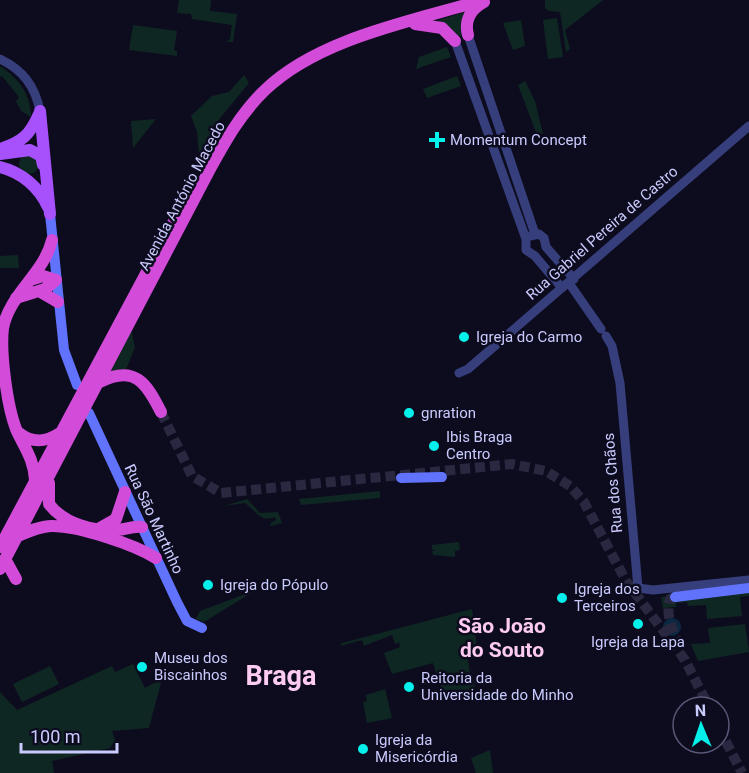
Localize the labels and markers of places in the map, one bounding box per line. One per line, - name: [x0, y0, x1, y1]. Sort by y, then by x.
- marker: Momentum Concept: [428, 131, 446, 149]
- place label: Momentum Concept: [450, 131, 587, 149]
- place label: Igreja do Carmo: [476, 328, 582, 346]
- marker: Igreja do Carmo: [457, 330, 471, 344]
- place label: gnration: [421, 404, 476, 422]
- marker: gnration: [402, 406, 416, 420]
- place label: Ibis Braga Centro: [446, 428, 513, 463]
- marker: Ibis Braga Centro: [427, 439, 441, 453]
- place label: Igreja do Pópulo: [220, 576, 328, 594]
- marker: Igreja do Pópulo: [201, 578, 215, 592]
- place label: Igreja dos Terceiros: [574, 580, 640, 615]
- marker: Igreja dos Terceiros: [555, 591, 569, 605]
- marker: Igreja da Lapa: [631, 617, 645, 631]
- place label: Igreja da Lapa: [591, 633, 685, 651]
- place label: Museu dos Biscainhos: [154, 649, 228, 684]
- marker: Museu dos Biscainhos: [135, 660, 149, 674]
- place label: Reitoria da Universidade do Minho: [421, 669, 574, 704]
- marker: Reitoria da Universidade do Minho: [402, 680, 416, 694]
- place label: Igreja da Misericórdia: [375, 731, 458, 766]
- marker: Igreja da Misericórdia: [356, 742, 370, 756]

